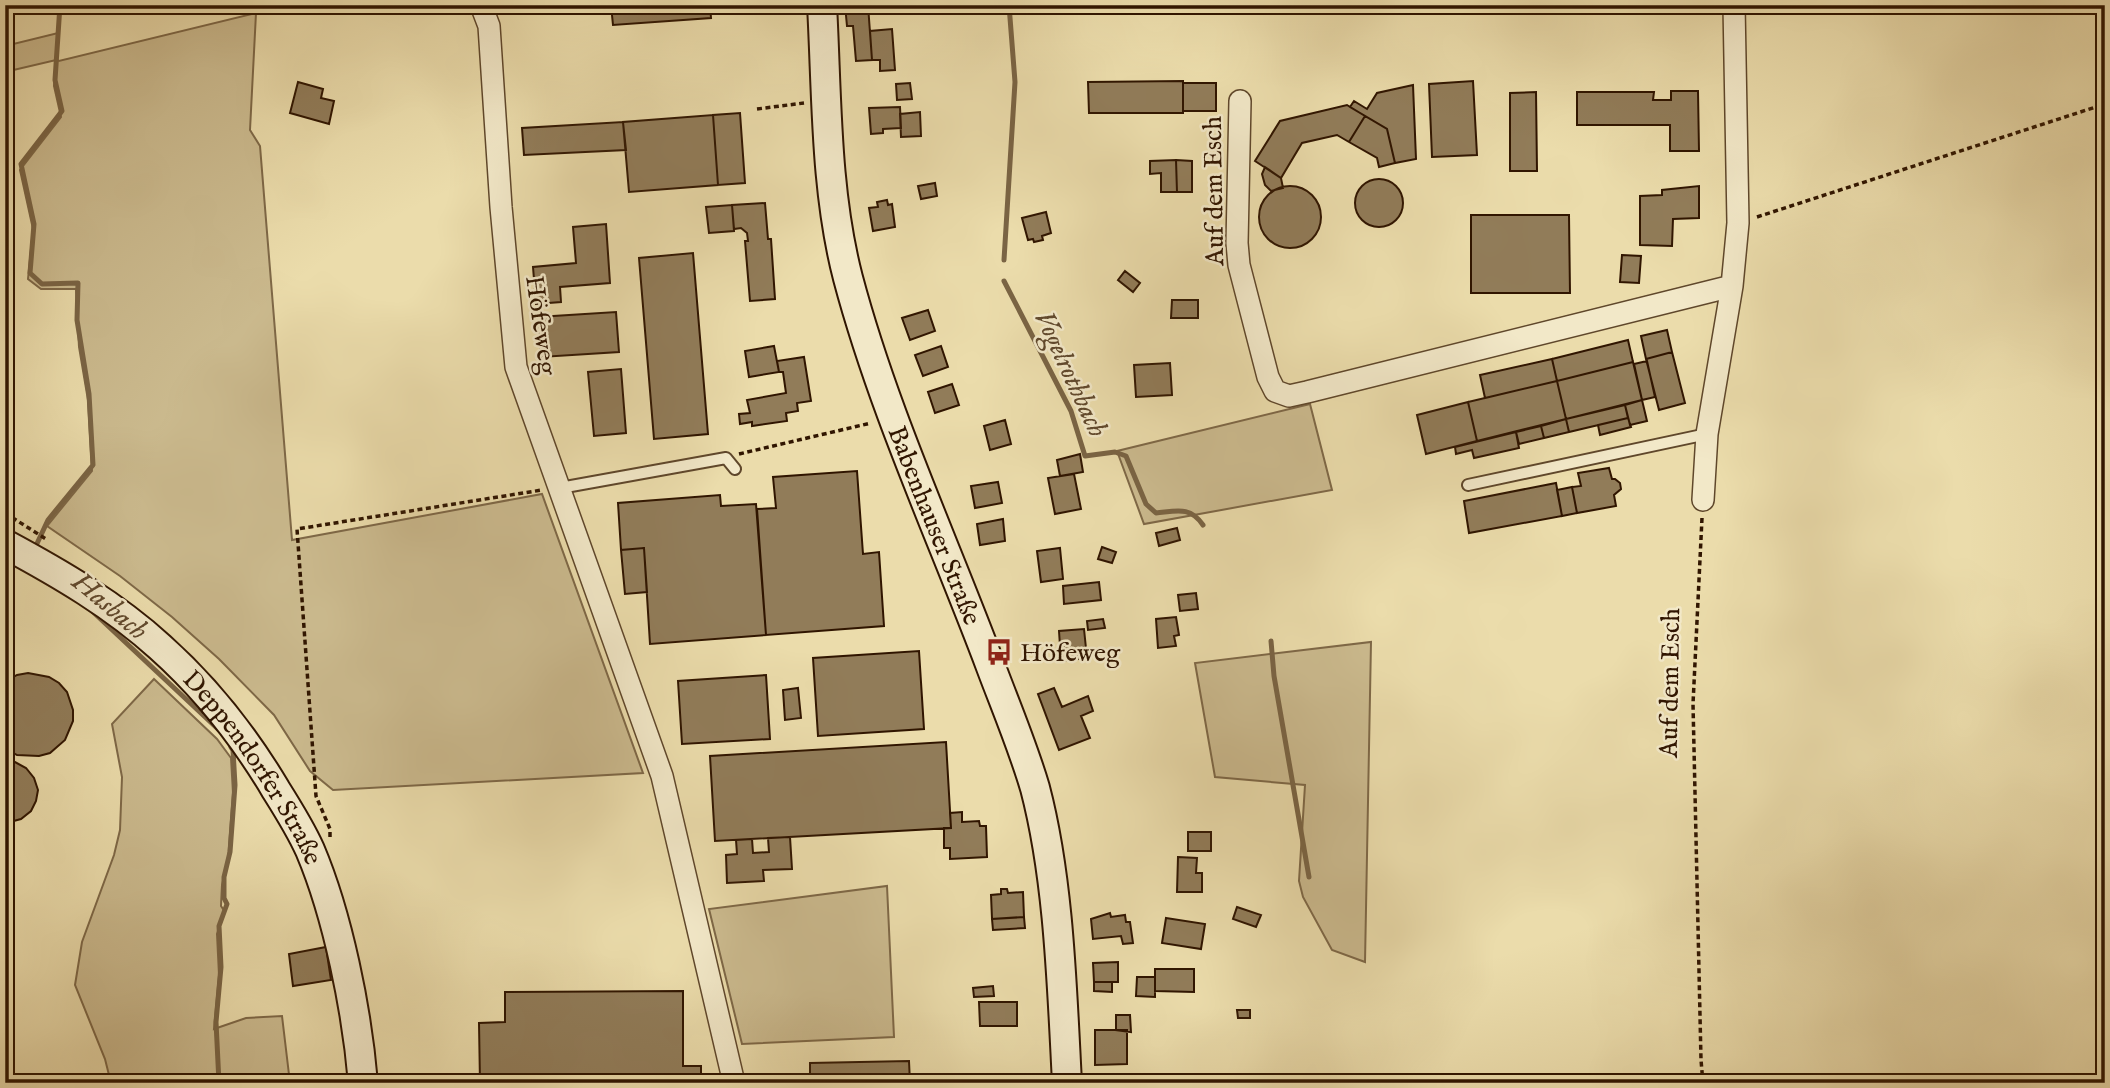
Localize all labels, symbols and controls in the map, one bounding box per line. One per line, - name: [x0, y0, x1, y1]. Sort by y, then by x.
- street label: Auf dem Esch: [1197, 116, 1232, 267]
- street label: Höfeweg: [517, 273, 564, 378]
- water label: Vogelrothbach: [1025, 305, 1114, 443]
- street label: Babenhauser Straße: [880, 421, 988, 630]
- water label: Hasbach: [64, 565, 155, 649]
- street label: Auf dem Esch: [1653, 608, 1688, 759]
- bus stop icon: Höfeweg: [984, 637, 1014, 667]
- place label: Höfeweg: [1020, 637, 1121, 670]
- street label: Deppendorfer Straße: [175, 664, 329, 870]

